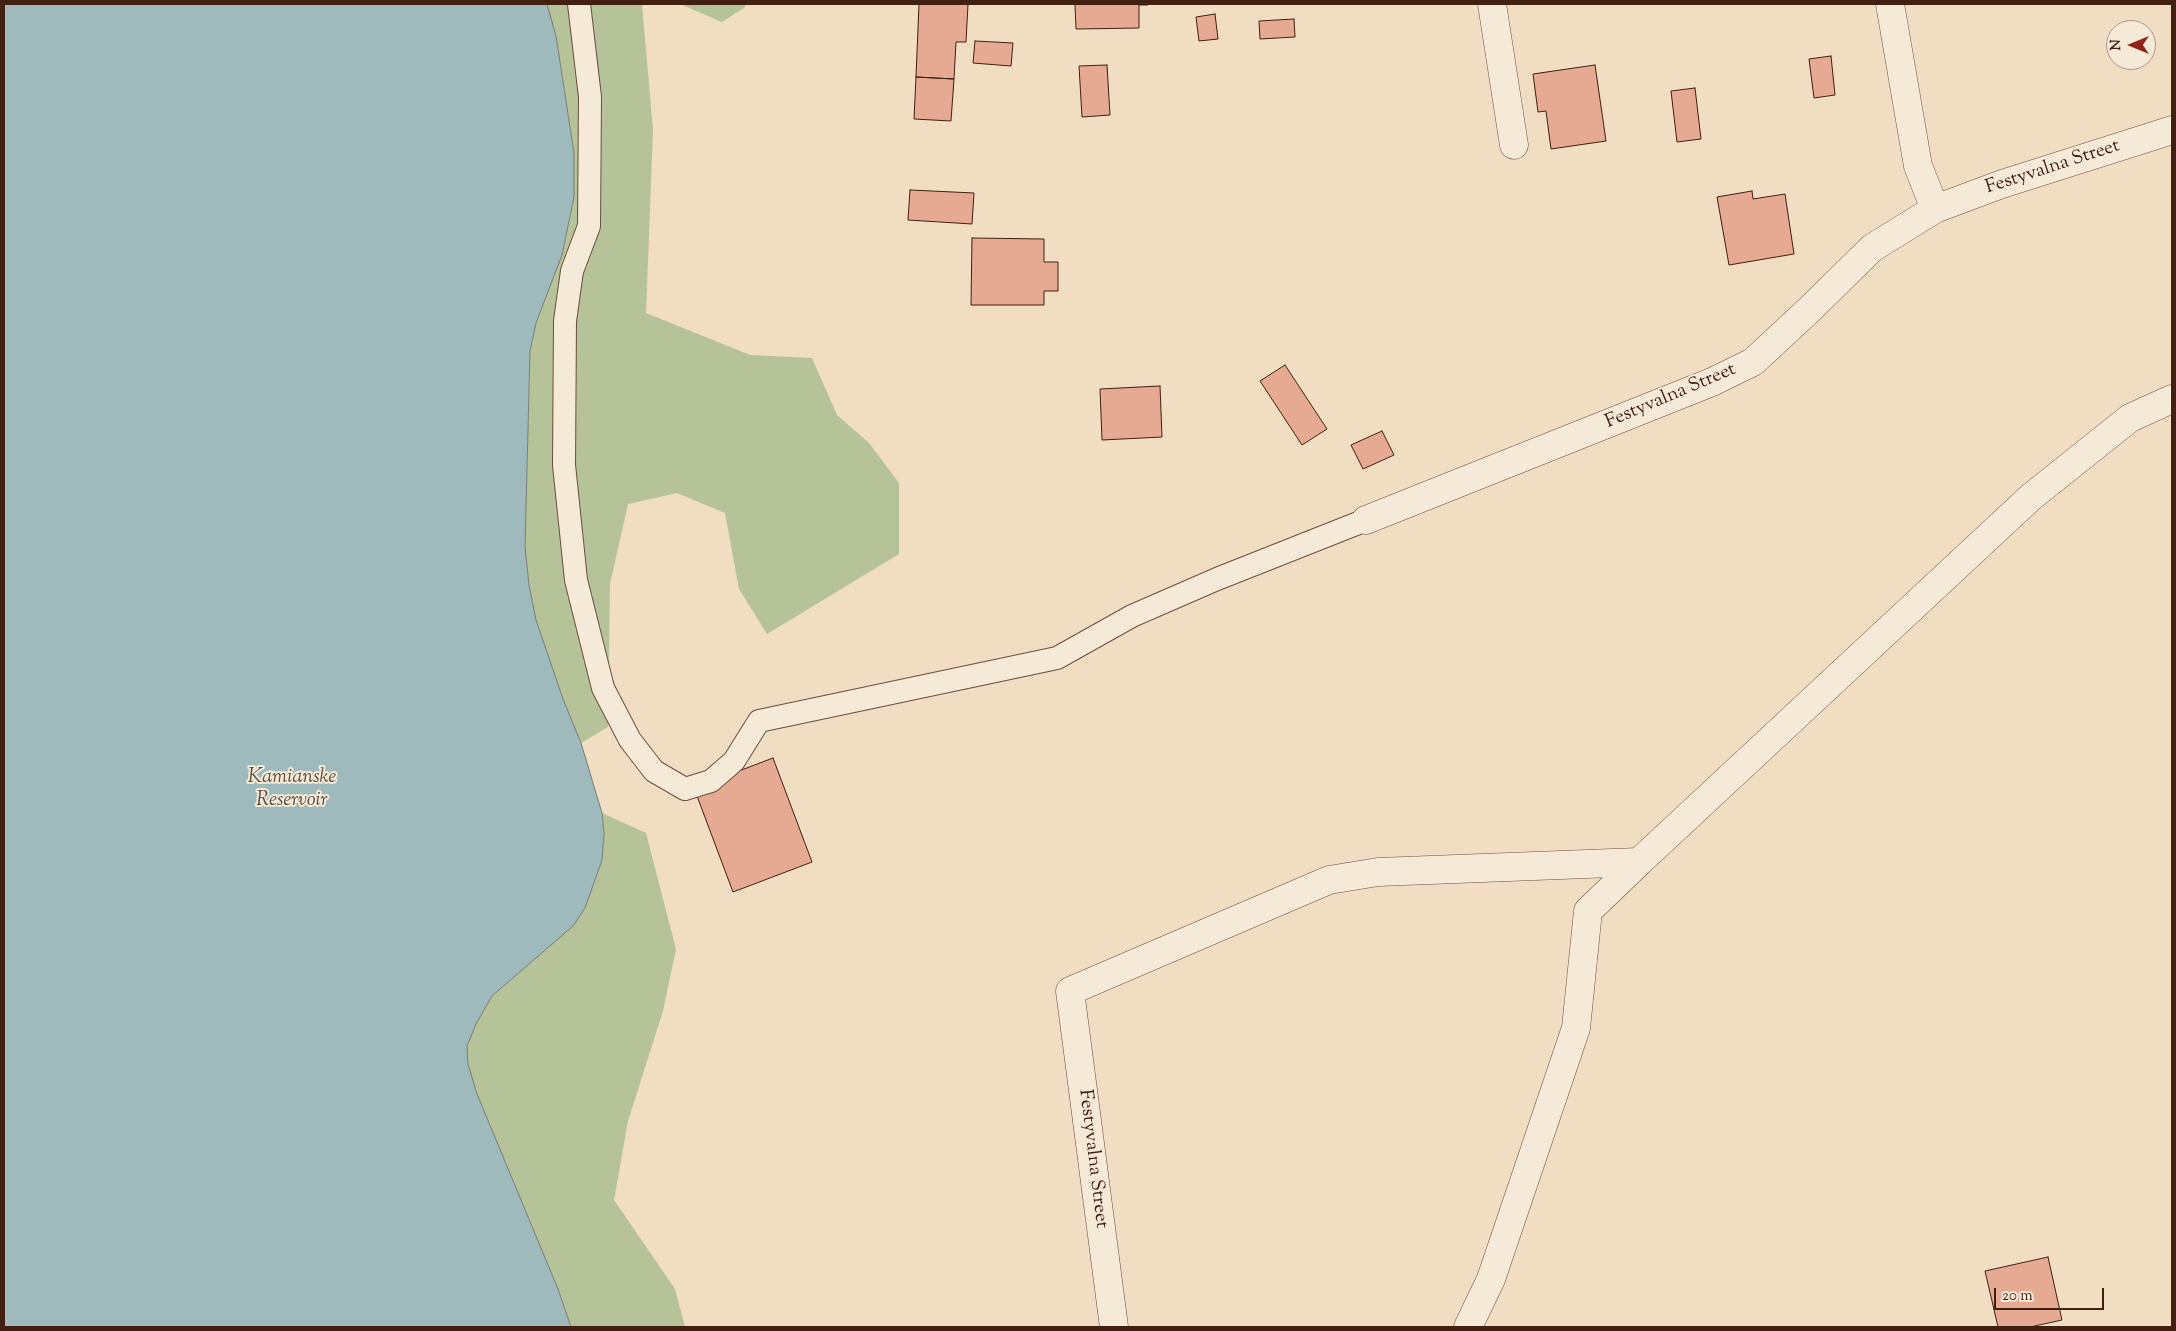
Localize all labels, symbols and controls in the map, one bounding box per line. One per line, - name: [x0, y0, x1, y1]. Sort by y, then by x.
- north arrow: [2106, 20, 2156, 70]
- text: N: [2107, 39, 2127, 51]
- street label: Festyvalna Street: [1983, 136, 2123, 200]
- street label: Festyvalna Street: [1602, 359, 1740, 435]
- water label: Kamianske Reservoir: [248, 767, 336, 814]
- street label: Festyvalna Street: [1072, 1088, 1112, 1230]
- scale bar: [1996, 1278, 2106, 1310]
- text: 20 m: [2002, 1286, 2033, 1307]

